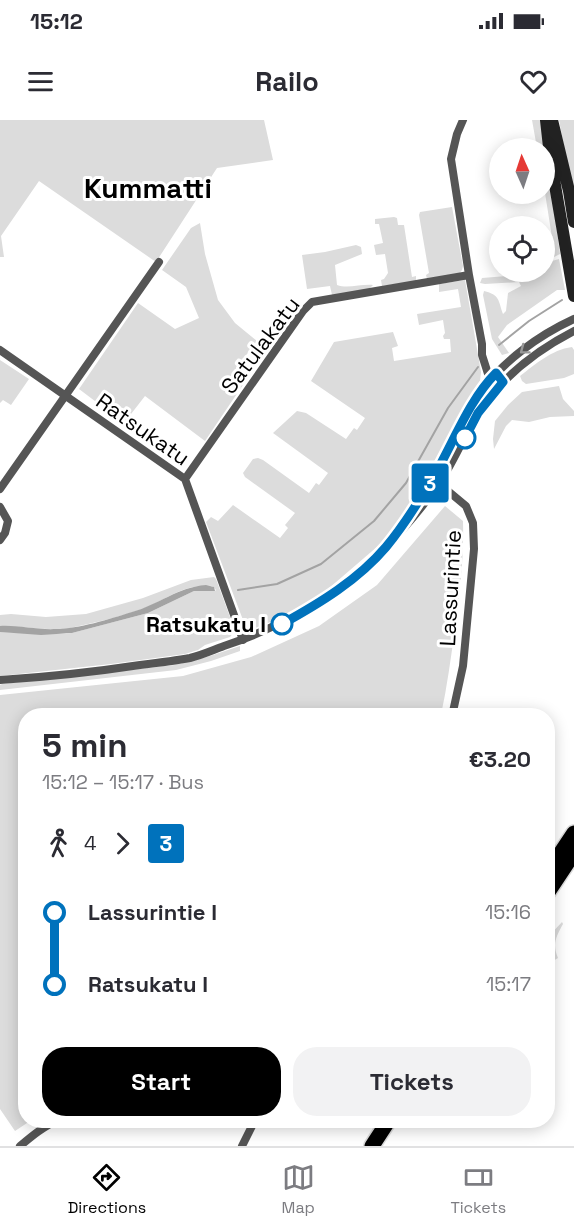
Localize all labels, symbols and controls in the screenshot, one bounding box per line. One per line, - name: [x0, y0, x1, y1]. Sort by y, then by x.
- text: 15:12: [30, 7, 83, 35]
- text: Railo: [255, 64, 319, 99]
- icon: menu: [24, 65, 57, 98]
- icon: heart: [517, 65, 550, 98]
- north arrow: [489, 138, 555, 204]
- map controls: [489, 138, 555, 282]
- district label: Kummatti: [84, 170, 212, 206]
- button: locate: [489, 216, 555, 282]
- street label: Satulakatu: [214, 291, 306, 399]
- one-way arrow: [520, 342, 531, 353]
- street label: Ratsukatu: [91, 387, 195, 471]
- unlabelled marker: [454, 427, 476, 449]
- line badge: 3: [410, 464, 450, 502]
- text: 3: [424, 470, 436, 497]
- street label: Lassurintie: [433, 529, 467, 647]
- place label: Ratsukatu I: [146, 610, 266, 638]
- marker: Ratsukatu I: [271, 613, 293, 635]
- text: 5 min: [42, 725, 127, 767]
- text: €3.20: [469, 745, 531, 773]
- text: 15:12 – 15:17 · Bus: [42, 769, 204, 795]
- icon: walk: [42, 827, 75, 860]
- icon: forward: [106, 827, 139, 860]
- text: 4: [84, 830, 97, 856]
- text: 3: [160, 830, 172, 857]
- text: Lassurintie I: [88, 898, 217, 926]
- text: 15:16: [485, 899, 531, 925]
- text: Ratsukatu I: [88, 970, 208, 998]
- text: 15:17: [486, 971, 531, 997]
- button: Start: [42, 1047, 281, 1116]
- button: Tickets: [293, 1047, 531, 1116]
- tab: Directions: [68, 1161, 146, 1218]
- tab: Map: [282, 1161, 315, 1218]
- tab: Tickets: [450, 1161, 506, 1218]

